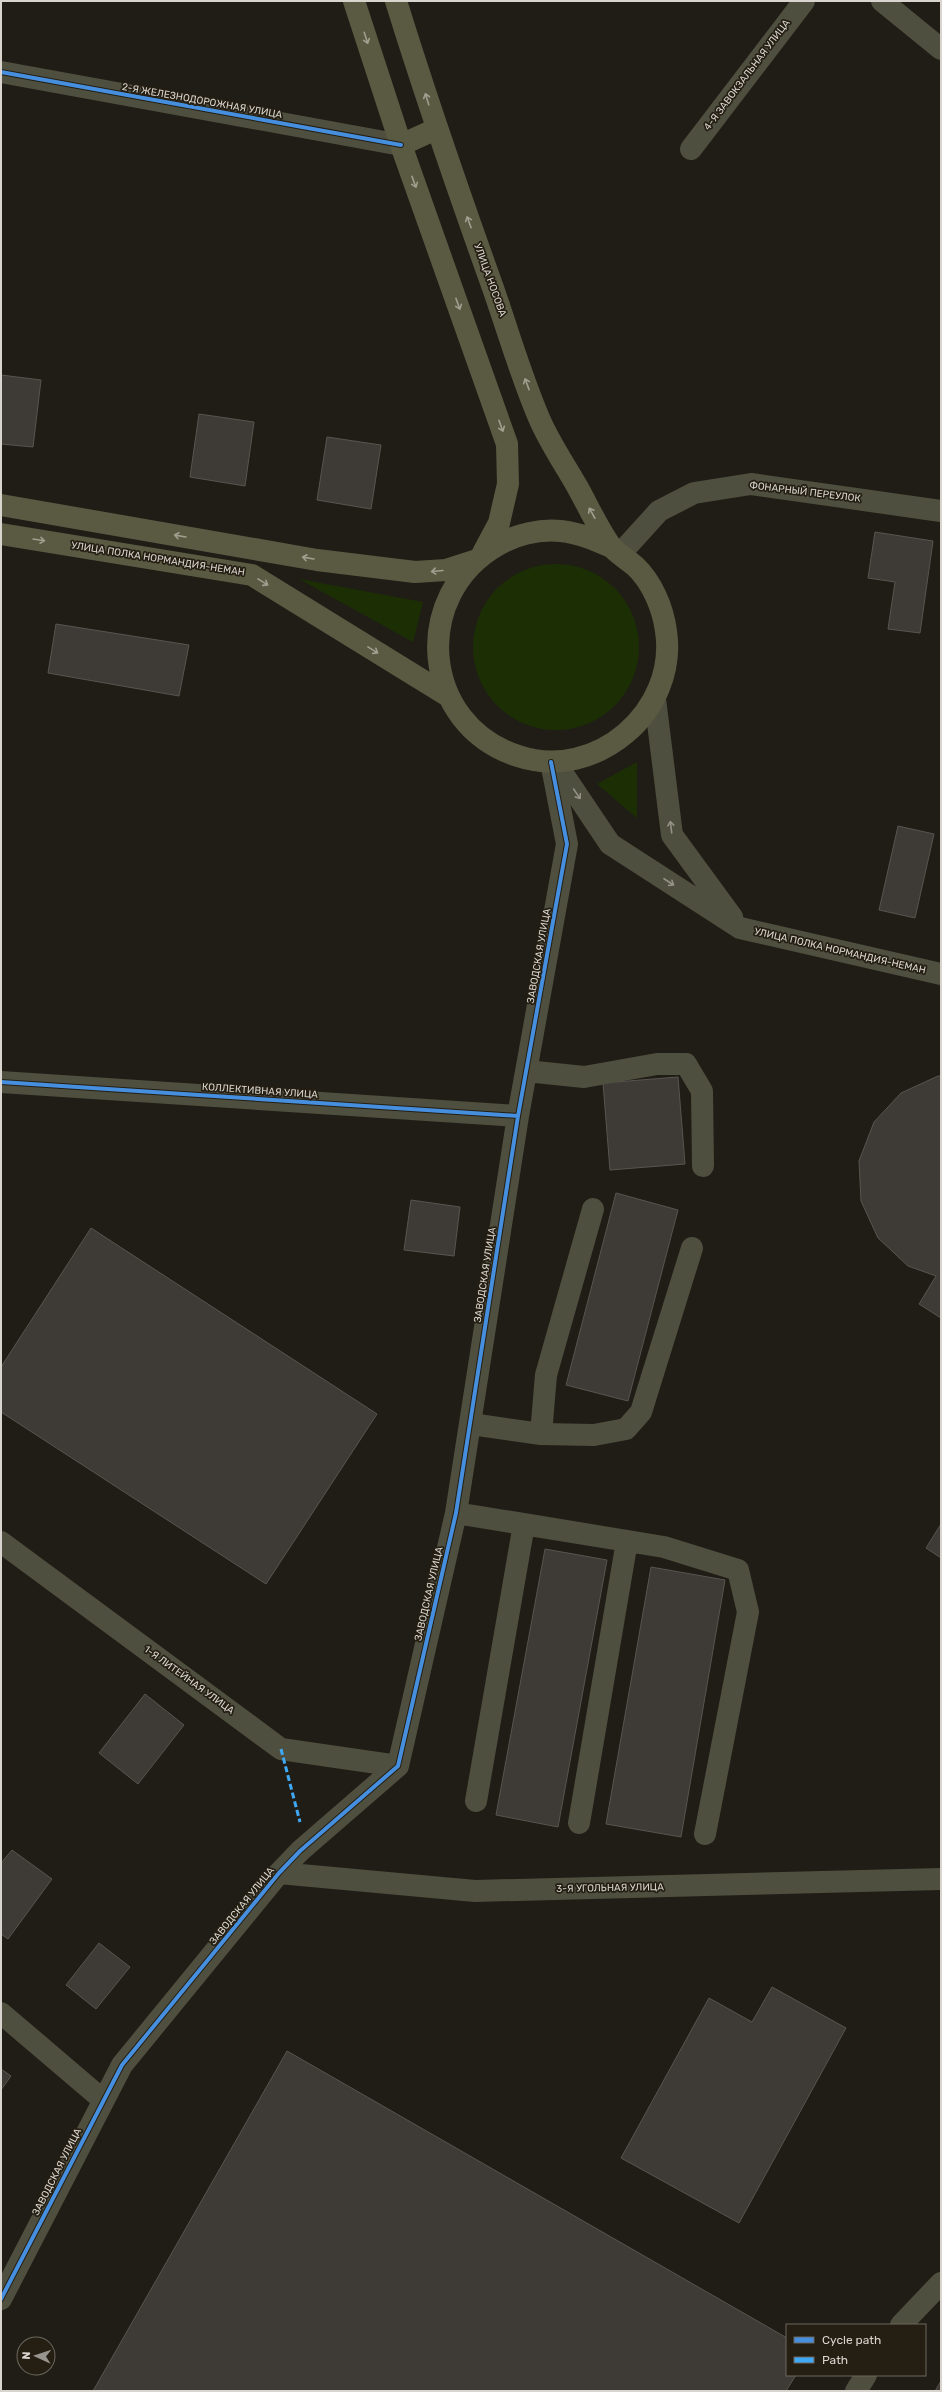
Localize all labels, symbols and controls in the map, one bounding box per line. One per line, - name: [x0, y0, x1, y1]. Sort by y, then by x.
- street label: 4-Я ЗАВОКЗАЛЬНАЯ УЛИЦА: [701, 17, 793, 133]
- one-way arrow: [363, 32, 371, 44]
- street label: 2-Я ЖЕЛЕЗНОДОРОЖНАЯ УЛИЦА: [121, 81, 283, 121]
- one-way arrow: [422, 93, 430, 105]
- one-way arrow: [410, 175, 418, 187]
- one-way arrow: [465, 215, 472, 228]
- street label: УЛИЦА НОСОВА: [471, 242, 509, 319]
- one-way arrow: [454, 298, 462, 310]
- one-way arrow: [523, 377, 530, 390]
- one-way arrow: [498, 420, 506, 432]
- street label: ФОНАРНЫЙ ПЕРЕУЛОК: [749, 479, 862, 505]
- one-way arrow: [588, 507, 596, 519]
- one-way arrow: [173, 532, 186, 540]
- one-way arrow: [33, 536, 46, 544]
- street label: УЛИЦА ПОЛКА НОРМАНДИЯ-НЕМАН: [70, 539, 246, 579]
- one-way arrow: [302, 554, 315, 562]
- one-way arrow: [431, 567, 444, 574]
- one-way arrow: [257, 578, 269, 586]
- one-way arrow: [367, 646, 378, 654]
- one-way arrow: [573, 788, 581, 799]
- one-way arrow: [667, 821, 675, 834]
- one-way arrow: [663, 878, 674, 886]
- street label: ЗАВОДСКАЯ УЛИЦА: [525, 907, 553, 1004]
- street label: УЛИЦА ПОЛКА НОРМАНДИЯ-НЕМАН: [753, 925, 927, 977]
- street label: КОЛЛЕКТИВНАЯ УЛИЦА: [202, 1081, 319, 1101]
- street label: ЗАВОДСКАЯ УЛИЦА: [472, 1226, 499, 1324]
- street label: ЗАВОДСКАЯ УЛИЦА: [412, 1545, 446, 1642]
- street label: 1-Я ЛИТЕЙНАЯ УЛИЦА: [141, 1643, 237, 1717]
- street label: ЗАВОДСКАЯ УЛИЦА: [207, 1865, 277, 1947]
- street label: 3-Я УГОЛЬНАЯ УЛИЦА: [556, 1881, 664, 1895]
- street label: ЗАВОДСКАЯ УЛИЦА: [30, 2126, 84, 2218]
- legend: [786, 2324, 926, 2376]
- text: Cycle path: [822, 2333, 881, 2347]
- north arrow: [16, 2336, 56, 2376]
- text: N: [20, 2351, 33, 2360]
- text: Path: [822, 2353, 848, 2367]

